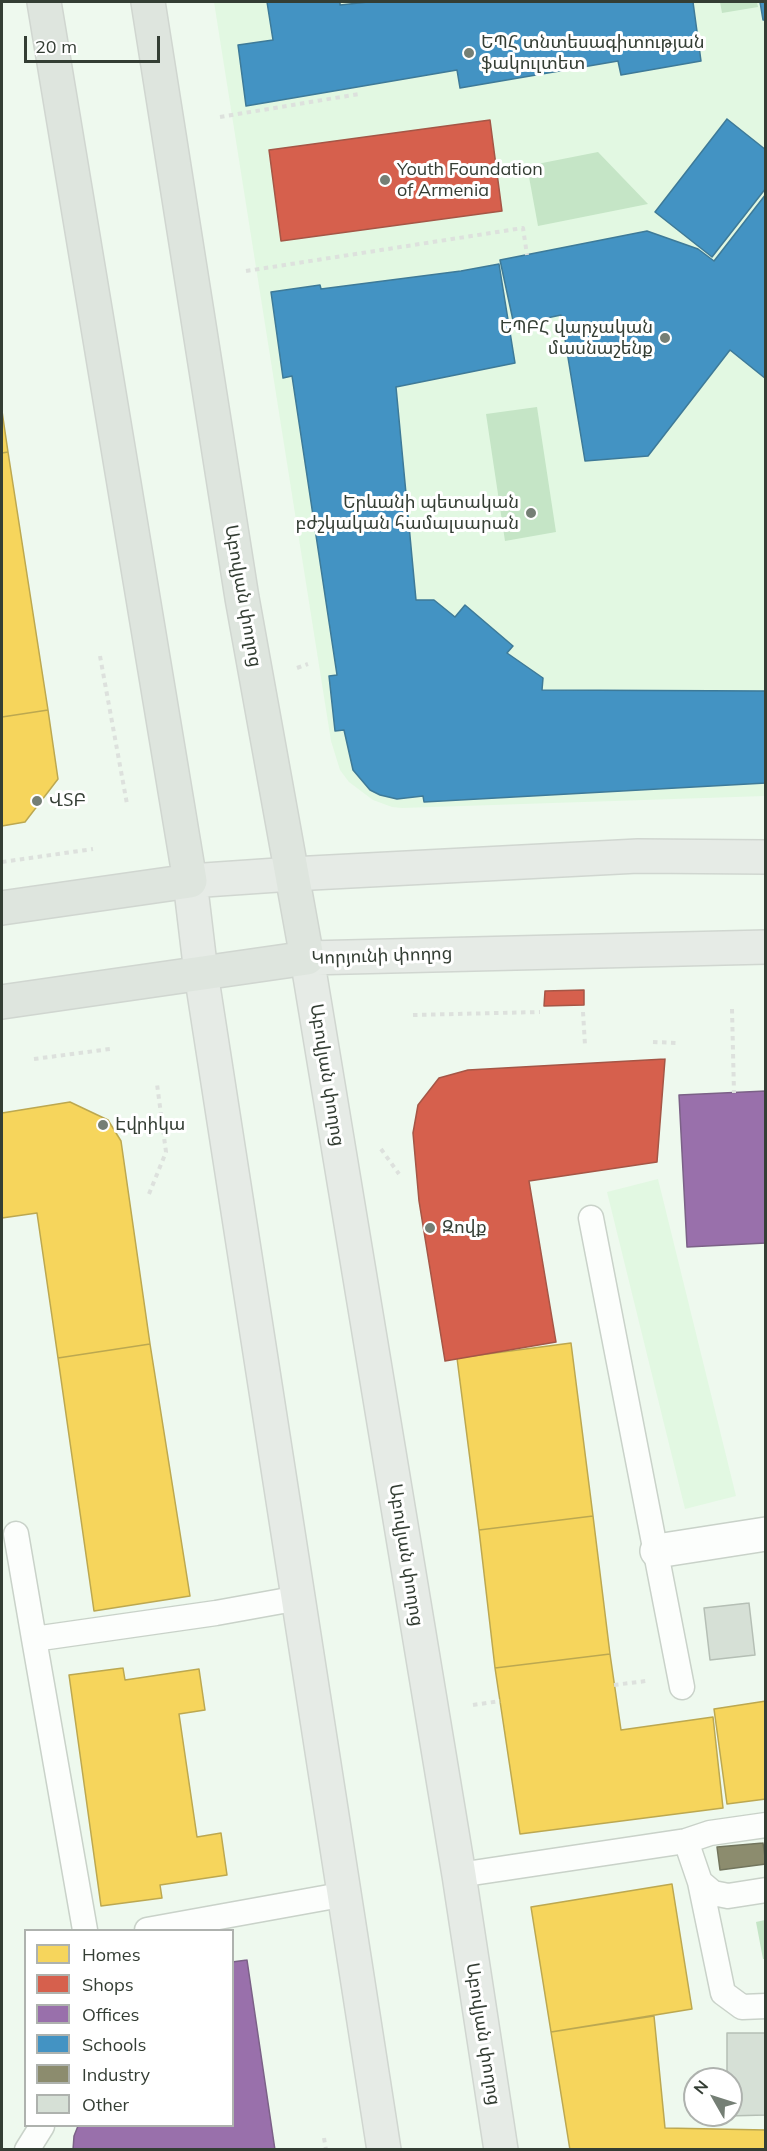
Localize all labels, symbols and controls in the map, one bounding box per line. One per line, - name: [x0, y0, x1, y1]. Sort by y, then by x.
- scale bar: [27, 24, 164, 62]
- place label: ԵՊՀ տնտեսագիտության ֆակուլտետ: [481, 32, 705, 74]
- text: 20 m: [35, 35, 77, 58]
- marker: ԵՊՀ տնտեսագիտության ֆակուլտետ: [462, 46, 476, 60]
- place label: Youth Foundation of Armenia: [397, 159, 543, 201]
- marker: Youth Foundation of Armenia: [378, 173, 392, 187]
- place label: ԵՊԲՀ վարչական մասնաշենք: [500, 317, 653, 360]
- marker: ԵՊԲՀ վարչական մասնաշենք: [658, 331, 672, 345]
- place label: Երևանի պետական բժշկական համալսարան: [296, 492, 519, 534]
- marker: Երևանի պետական բժշկական համալսարան: [524, 506, 538, 520]
- street label: Աբովյան փողոց: [220, 523, 266, 669]
- place label: ՎՏԲ: [49, 790, 86, 812]
- marker: ՎՏԲ: [30, 794, 44, 808]
- street label: Կորյունի փողոց: [311, 943, 453, 969]
- street label: Աբովյան փողոց: [305, 1002, 349, 1148]
- place label: Էվրիկա: [115, 1114, 185, 1136]
- marker: Էվրիկա: [96, 1118, 110, 1132]
- place label: Զովք: [442, 1217, 487, 1239]
- marker: Զովք: [423, 1221, 437, 1235]
- street label: Աբովյան փողոց: [384, 1482, 428, 1628]
- legend: [24, 1929, 234, 2127]
- text: Homes: [82, 1943, 141, 1966]
- street label: Աբովյան փողոց: [461, 1961, 505, 2107]
- text: Shops: [82, 1973, 134, 1996]
- text: Offices: [82, 2003, 139, 2026]
- text: Schools: [82, 2033, 146, 2056]
- text: Industry: [82, 2063, 150, 2086]
- north arrow: [683, 2067, 743, 2127]
- text: N: [689, 2076, 712, 2098]
- text: Other: [82, 2093, 129, 2116]

